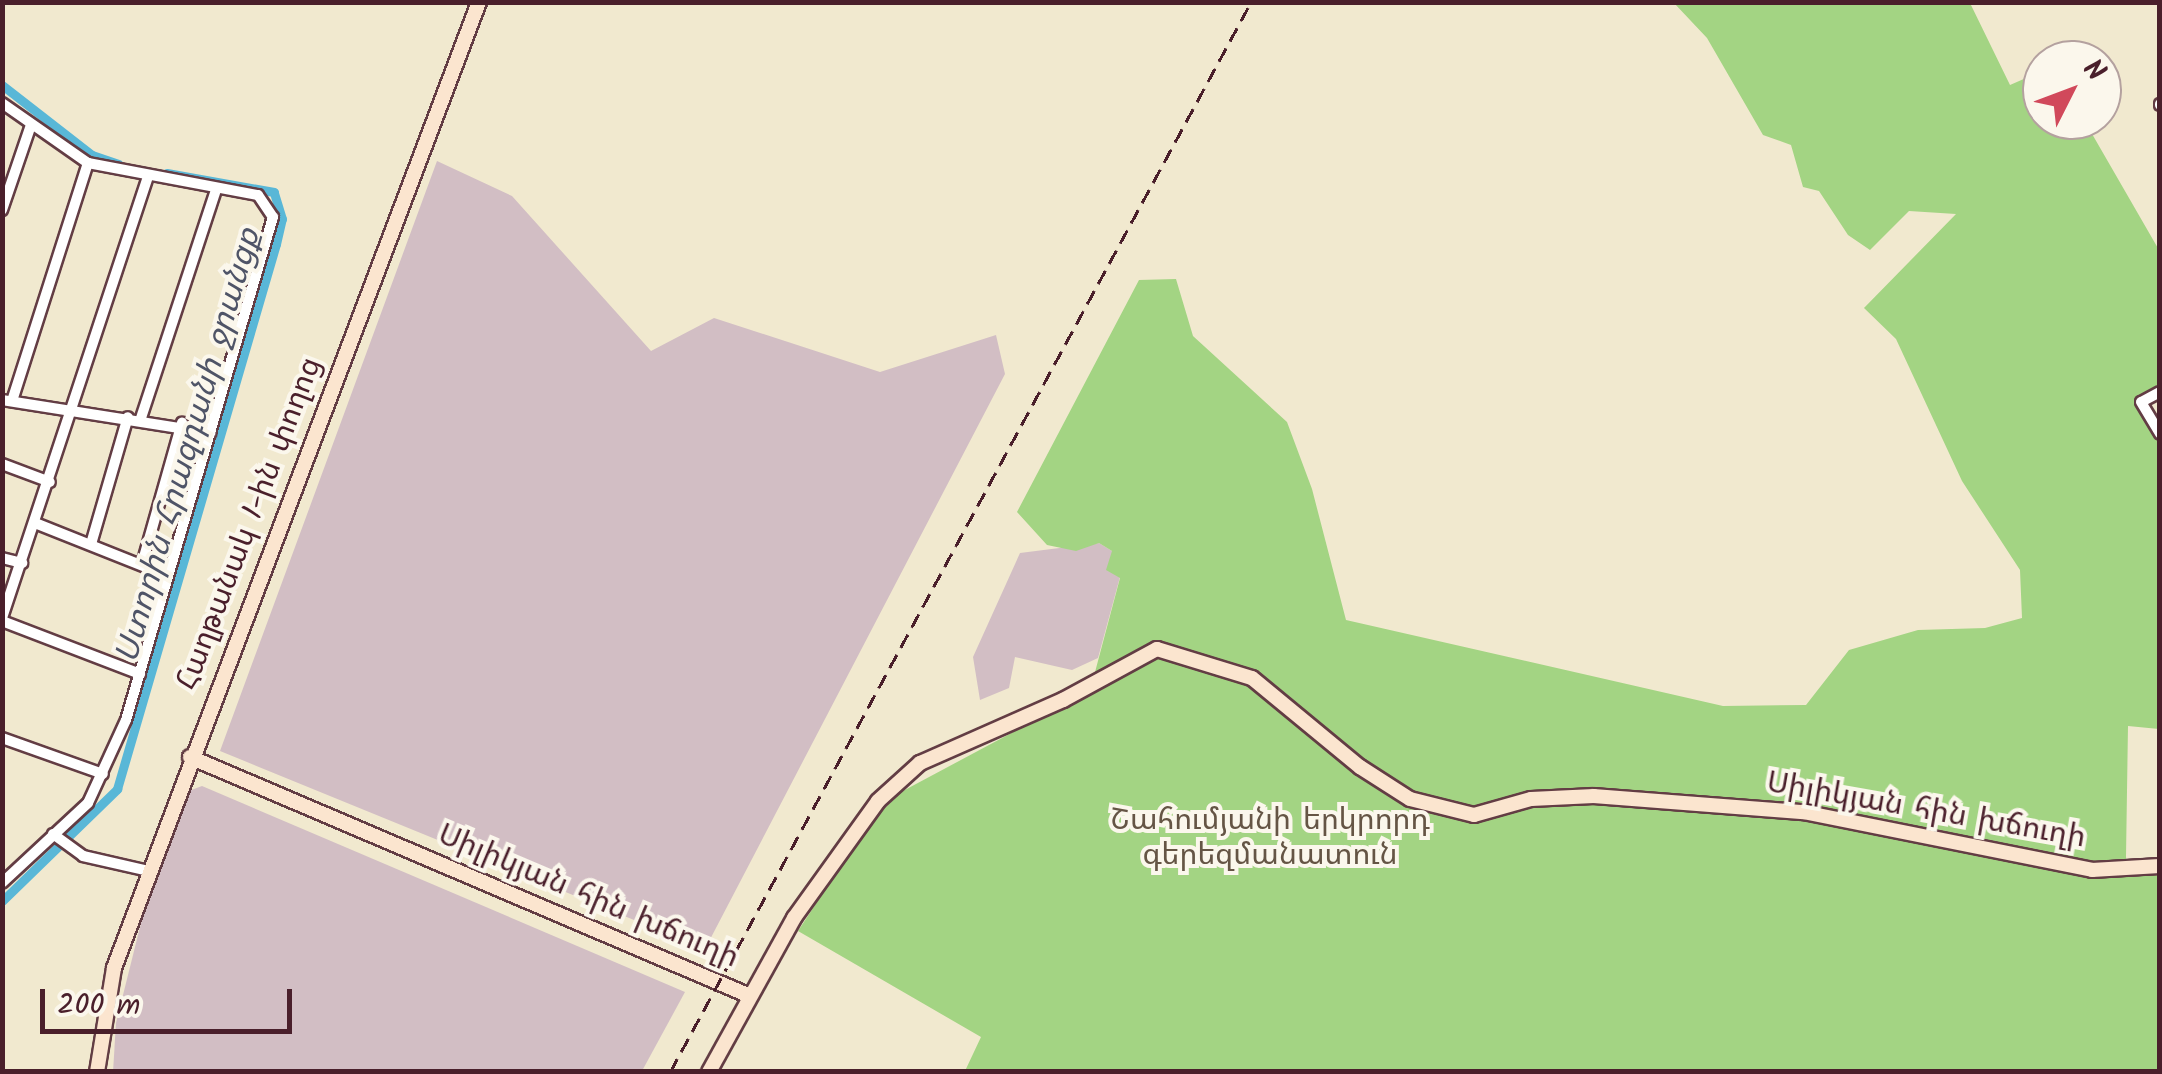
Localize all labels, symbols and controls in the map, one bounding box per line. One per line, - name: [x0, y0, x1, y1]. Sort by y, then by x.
- north arrow: [2022, 40, 2122, 140]
- text: N: [2071, 49, 2116, 93]
- water label: Ստորին Հրազդանի ջրանցք: [110, 224, 270, 668]
- street label: Հաղթանակ 1-ին փողոց: [170, 352, 330, 696]
- street label: Սիլիկյան հին խճուղի: [1764, 765, 2088, 857]
- park label: Շահումյանի երկրորդ գերեզմանատուն: [1110, 803, 1430, 874]
- street label: Սիլիկյան հին խճուղի: [432, 817, 744, 977]
- scale bar: [45, 969, 298, 1031]
- text: 200 m: [57, 982, 140, 1030]

